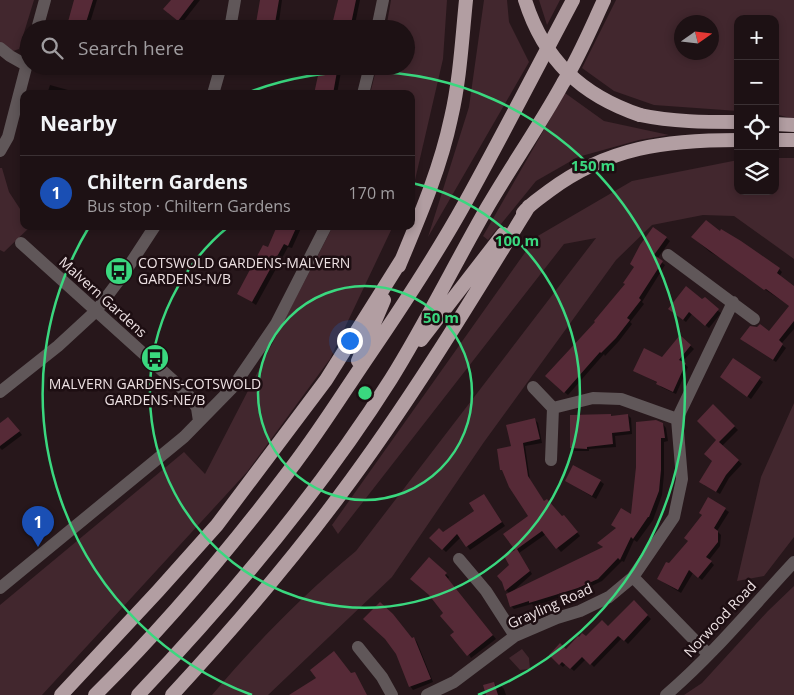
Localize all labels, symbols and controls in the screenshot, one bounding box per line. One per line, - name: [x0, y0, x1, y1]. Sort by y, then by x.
- north arrow: [674, 15, 719, 60]
- map controls: [734, 15, 779, 195]
- button: +: [734, 15, 779, 60]
- search box: [20, 20, 415, 75]
- icon: search: [38, 34, 66, 62]
- text: Search here: [78, 35, 184, 61]
- button: −: [734, 60, 779, 105]
- button: locate: [734, 105, 779, 150]
- text: Nearby: [40, 109, 117, 137]
- button: layers: [734, 150, 779, 195]
- text: 150 m: [571, 155, 615, 175]
- text: Chiltern Gardens: [87, 169, 248, 195]
- text: 1: [51, 182, 61, 204]
- text: 170 m: [349, 182, 395, 204]
- text: Bus stop · Chiltern Gardens: [87, 195, 291, 217]
- text: 100 m: [495, 230, 539, 250]
- street label: Malvern Gardens: [55, 252, 152, 341]
- place label: COTSWOLD GARDENS-MALVERN GARDENS-N/B: [138, 253, 350, 288]
- bus stop icon: COTSWOLD GARDENS-MALVERN GARDENS-N/B: [104, 256, 134, 286]
- text: 50 m: [423, 307, 459, 327]
- your location: [337, 328, 363, 354]
- bus stop icon: MALVERN GARDENS-COTSWOLD GARDENS-NE/B: [140, 343, 170, 373]
- place label: MALVERN GARDENS-COTSWOLD GARDENS-NE/B: [49, 374, 261, 409]
- centre of rings: [356, 384, 374, 402]
- pin: 1: [22, 506, 54, 547]
- street label: Norwood Road: [679, 576, 760, 661]
- street label: Grayling Road: [504, 578, 595, 633]

